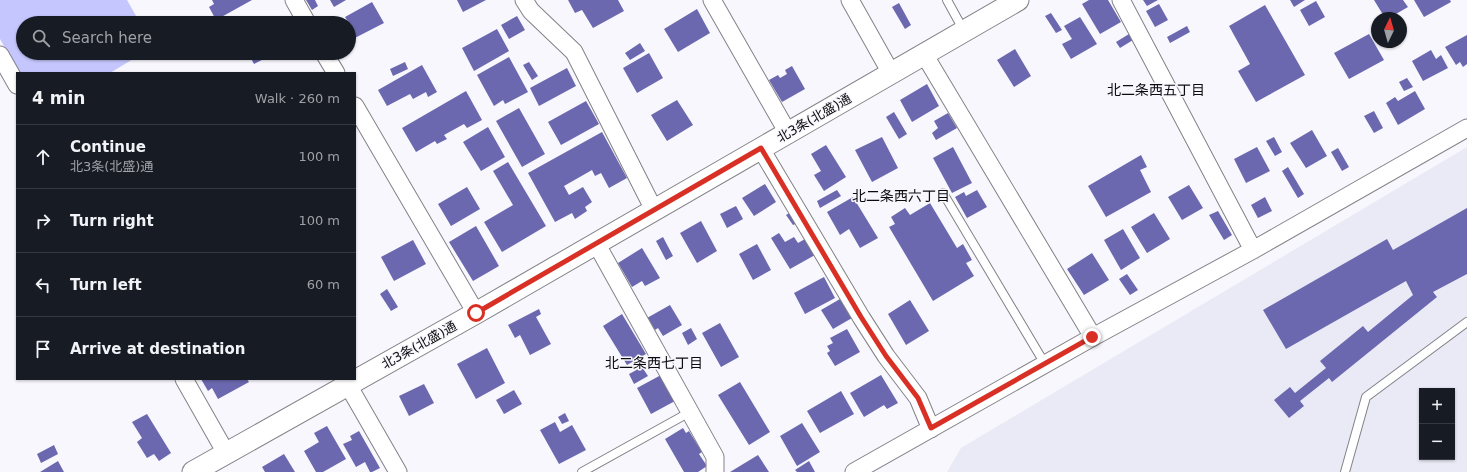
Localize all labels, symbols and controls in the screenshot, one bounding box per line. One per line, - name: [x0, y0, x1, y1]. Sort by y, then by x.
- north arrow: [1371, 12, 1407, 48]
- search box: [16, 16, 356, 60]
- icon: search: [30, 27, 52, 49]
- text: Search here: [62, 29, 152, 47]
- district label: 北二条西五丁目: [1107, 82, 1205, 98]
- text: 4 min: [32, 88, 85, 108]
- text: Walk · 260 m: [255, 91, 340, 106]
- street label: 北3条(北盛)通: [774, 91, 854, 145]
- text: Continue: [70, 138, 146, 156]
- icon: ahead: [32, 146, 54, 168]
- text: 100 m: [298, 149, 340, 164]
- text: 北3条(北盛)通: [70, 159, 153, 174]
- district label: 北二条西六丁目: [852, 188, 950, 204]
- icon: right: [32, 210, 54, 232]
- text: Turn right: [70, 212, 154, 230]
- text: 100 m: [298, 213, 340, 228]
- icon: left: [32, 274, 54, 296]
- text: Turn left: [70, 276, 142, 294]
- text: 60 m: [307, 277, 340, 292]
- route start: [467, 304, 485, 322]
- street label: 北3条(北盛)通: [379, 318, 459, 372]
- route end: [1083, 328, 1101, 346]
- icon: arrive: [32, 338, 54, 360]
- text: Arrive at destination: [70, 340, 245, 358]
- district label: 北二条西七丁目: [605, 355, 703, 371]
- map controls: [1419, 388, 1455, 460]
- button: +: [1419, 388, 1455, 424]
- button: −: [1419, 424, 1455, 460]

